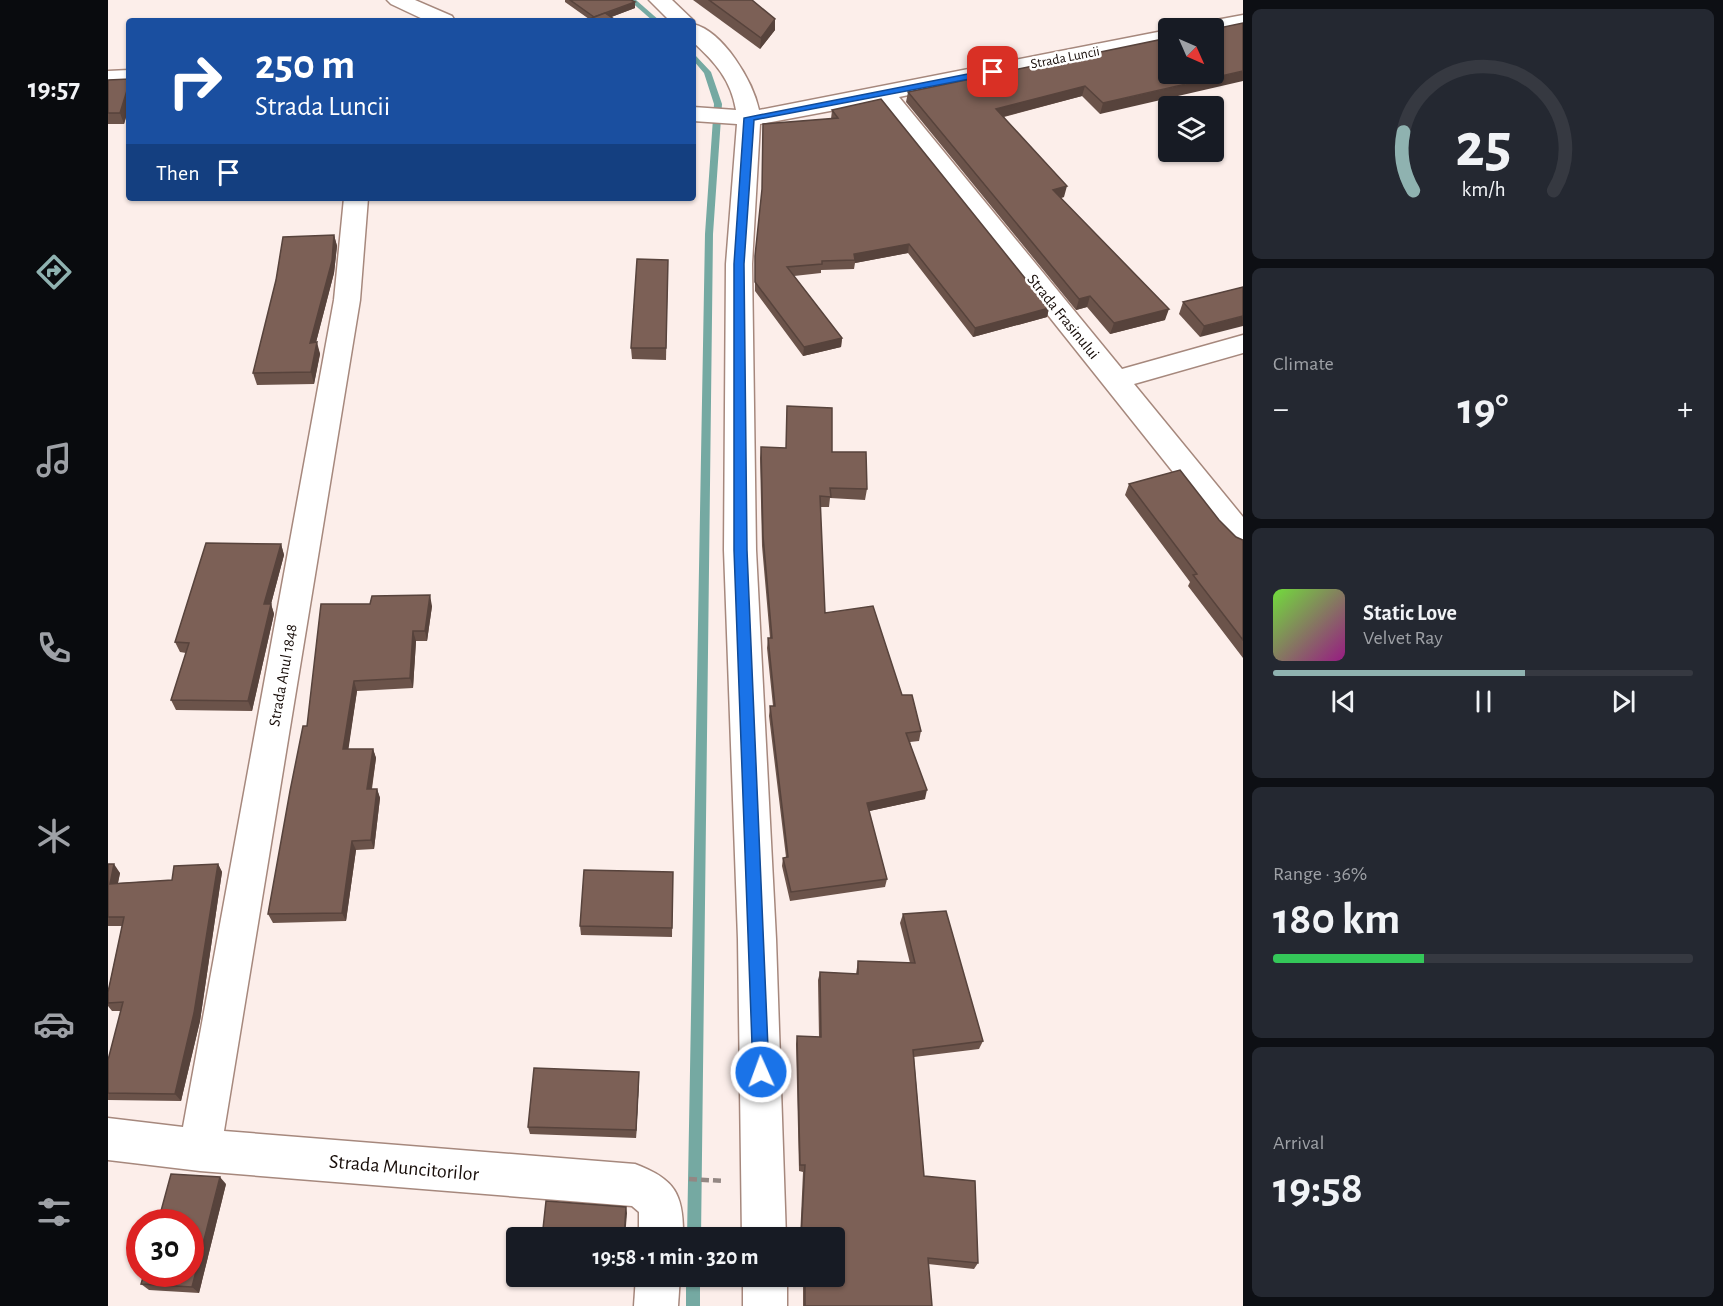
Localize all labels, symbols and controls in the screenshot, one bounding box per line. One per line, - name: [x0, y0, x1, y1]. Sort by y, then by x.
- north arrow: [1158, 18, 1224, 84]
- map controls: [1158, 18, 1224, 162]
- icon: right: [156, 42, 234, 120]
- text: 250 m: [255, 44, 355, 86]
- street label: Strada Luncii: [1029, 44, 1101, 72]
- pin: [967, 46, 1018, 97]
- icon: arrive: [976, 55, 1009, 88]
- text: 19:57: [28, 75, 80, 102]
- text: Strada Luncii: [255, 93, 390, 120]
- button: layers: [1158, 96, 1224, 162]
- text: 25: [1455, 115, 1511, 177]
- icon: arrive: [212, 156, 245, 189]
- text: Then: [156, 162, 200, 184]
- text: km/h: [1461, 180, 1505, 201]
- icon: directions: [33, 251, 75, 293]
- street label: Strada Frasinului: [1024, 271, 1102, 362]
- text: Climate: [1273, 354, 1334, 374]
- text: 19°: [1457, 387, 1509, 432]
- text: −: [1273, 393, 1289, 426]
- text: +: [1677, 393, 1693, 426]
- icon: music: [33, 439, 75, 481]
- text: Static Love: [1363, 602, 1457, 624]
- street label: Strada Anul 1848: [266, 623, 300, 728]
- icon: phone: [33, 627, 75, 669]
- text: Velvet Ray: [1363, 628, 1443, 648]
- icon: previous: [1327, 685, 1360, 718]
- icon: pause: [1467, 685, 1500, 718]
- icon: next: [1607, 685, 1640, 718]
- icon: climate: [33, 815, 75, 857]
- text: Range · 36%: [1273, 864, 1367, 884]
- text: 180 km: [1273, 897, 1400, 942]
- icon: car: [33, 1003, 75, 1045]
- position arrow: [729, 1040, 793, 1104]
- text: Arrival: [1273, 1133, 1324, 1153]
- street label: Strada Muncitorilor: [328, 1151, 480, 1185]
- text: 19:58: [1273, 1166, 1363, 1211]
- icon: filters: [33, 1191, 75, 1233]
- speed limit sign: 30: [126, 1209, 204, 1287]
- text: 19:58 · 1 min · 320 m: [592, 1246, 759, 1268]

